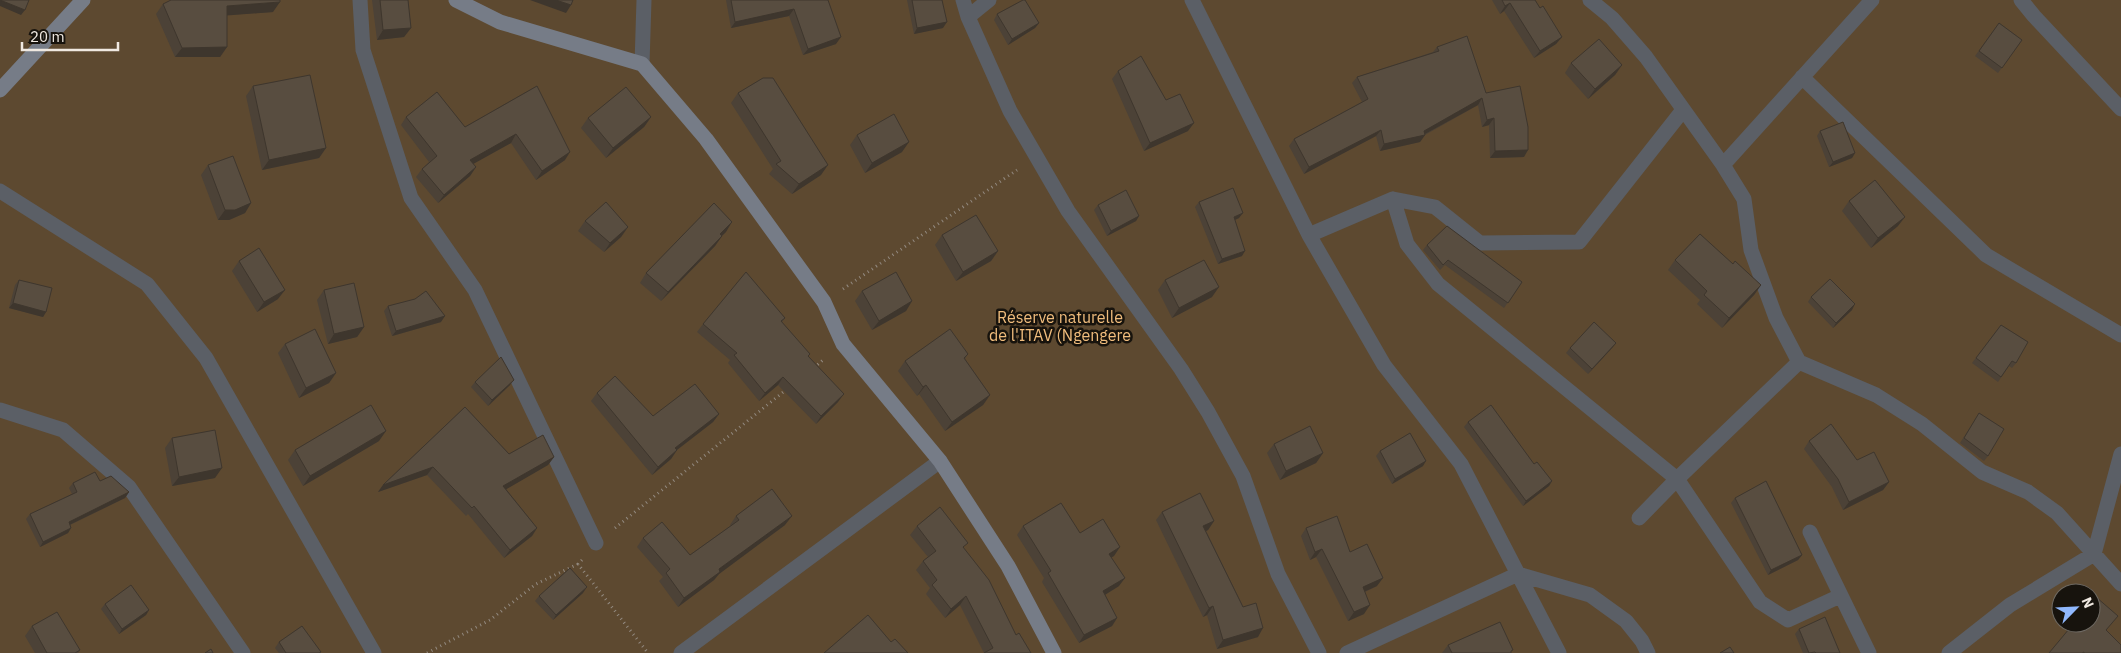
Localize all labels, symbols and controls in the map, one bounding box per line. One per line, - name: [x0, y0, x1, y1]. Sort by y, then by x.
- scale bar: [22, 20, 119, 52]
- text: 20 m: [30, 27, 65, 46]
- park label: Réserve naturelle de l'ITAV (Ngengere: [989, 307, 1131, 345]
- north arrow: [2051, 583, 2101, 633]
- text: N: [2078, 594, 2098, 611]

